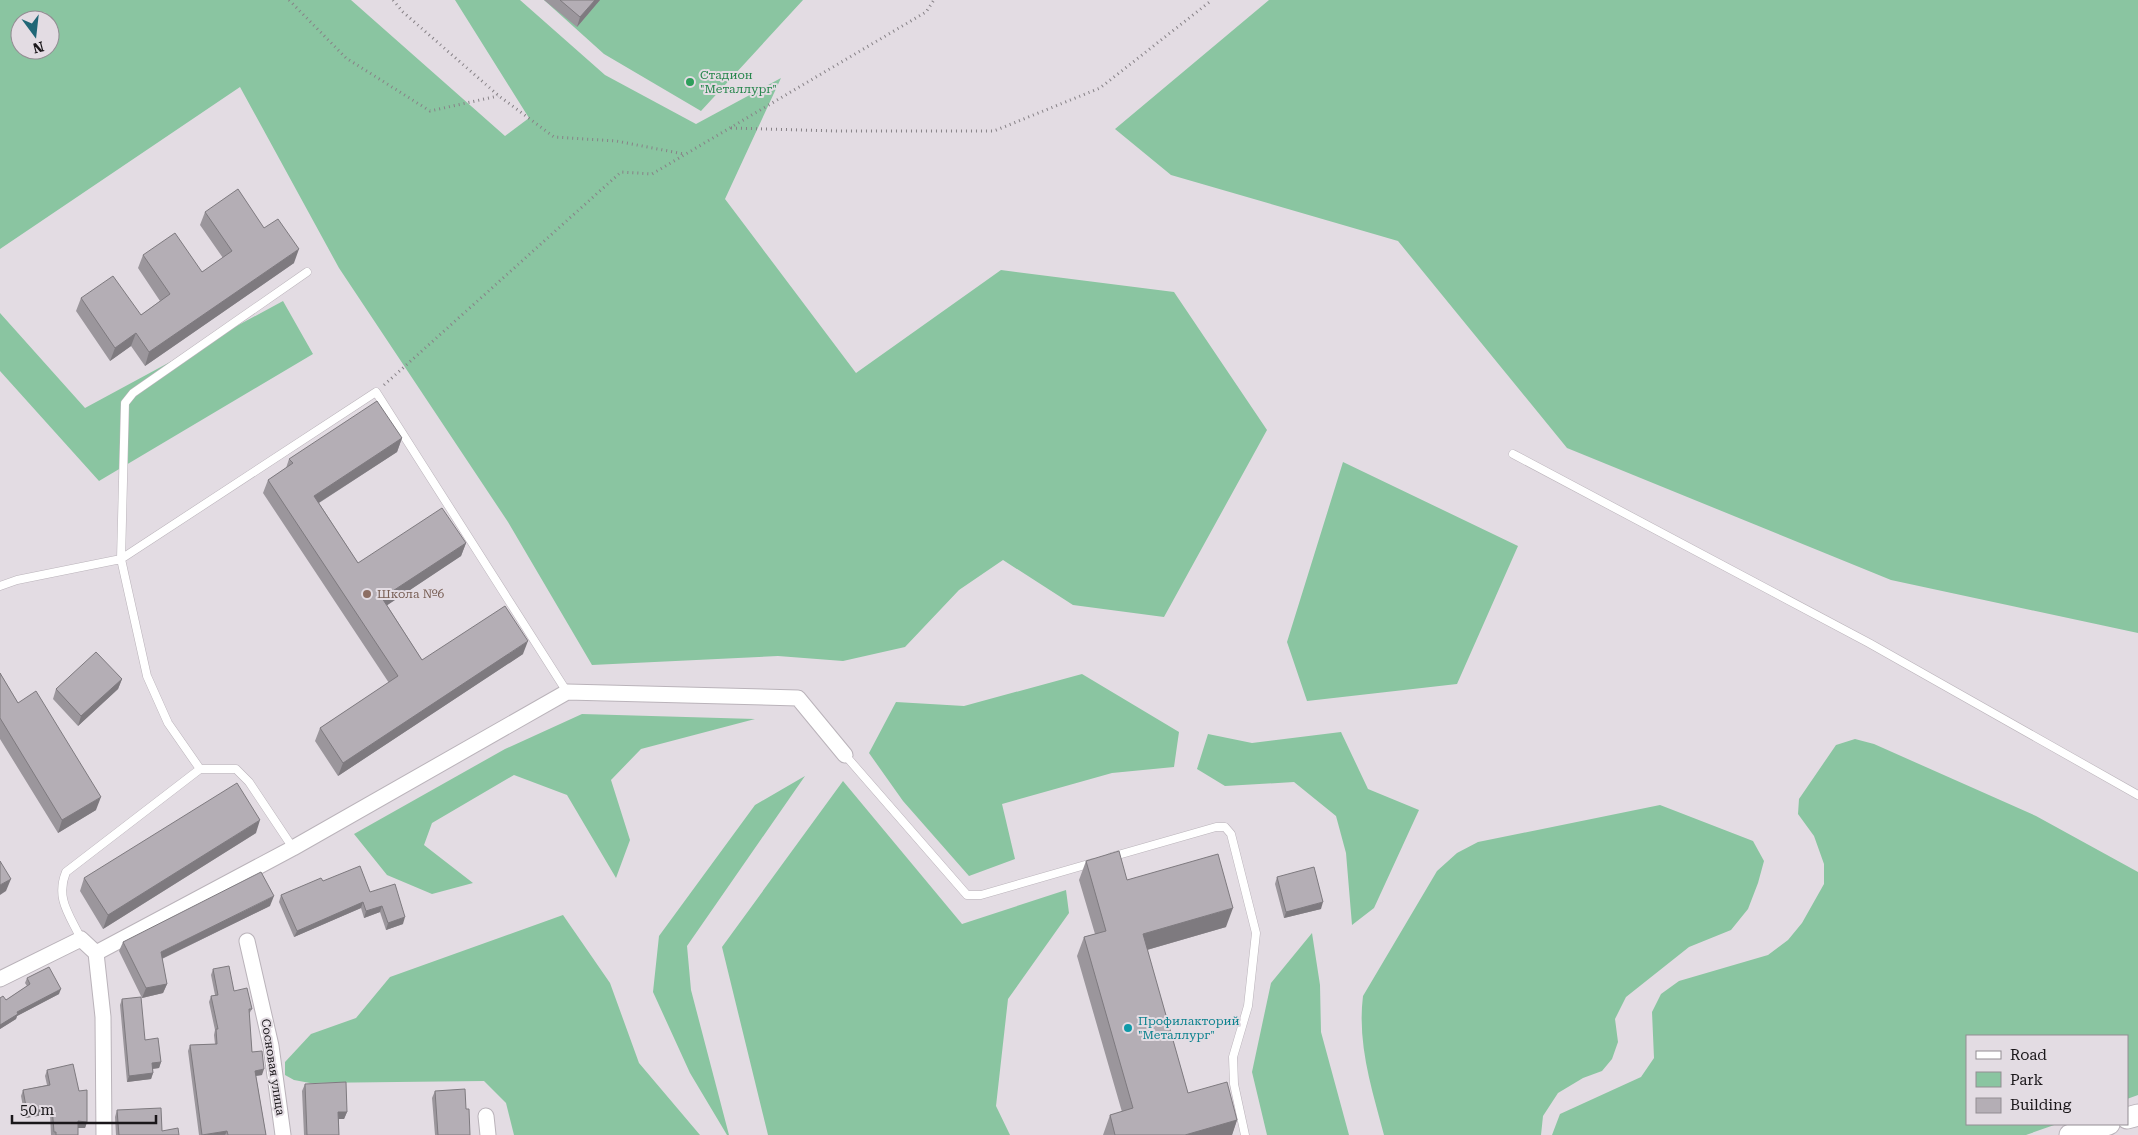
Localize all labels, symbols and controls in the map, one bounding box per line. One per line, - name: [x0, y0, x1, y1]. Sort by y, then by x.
- north arrow: [10, 10, 60, 60]
- text: N: [31, 38, 46, 57]
- place label: Стадион "Металлург": [700, 68, 777, 96]
- marker: Стадион "Металлург": [684, 76, 696, 88]
- place label: Школа №6: [377, 587, 445, 601]
- marker: Школа №6: [361, 588, 373, 600]
- place label: Профилакторий "Металлург": [1138, 1014, 1240, 1042]
- street label: Сосновая улица: [258, 1018, 288, 1117]
- marker: Профилакторий "Металлург": [1122, 1022, 1134, 1034]
- legend: [1966, 1035, 2128, 1125]
- text: Road: [2010, 1046, 2047, 1064]
- text: Park: [2010, 1071, 2044, 1089]
- scale bar: [12, 1092, 156, 1124]
- text: Building: [2010, 1096, 2072, 1114]
- text: 50 m: [20, 1101, 55, 1119]

